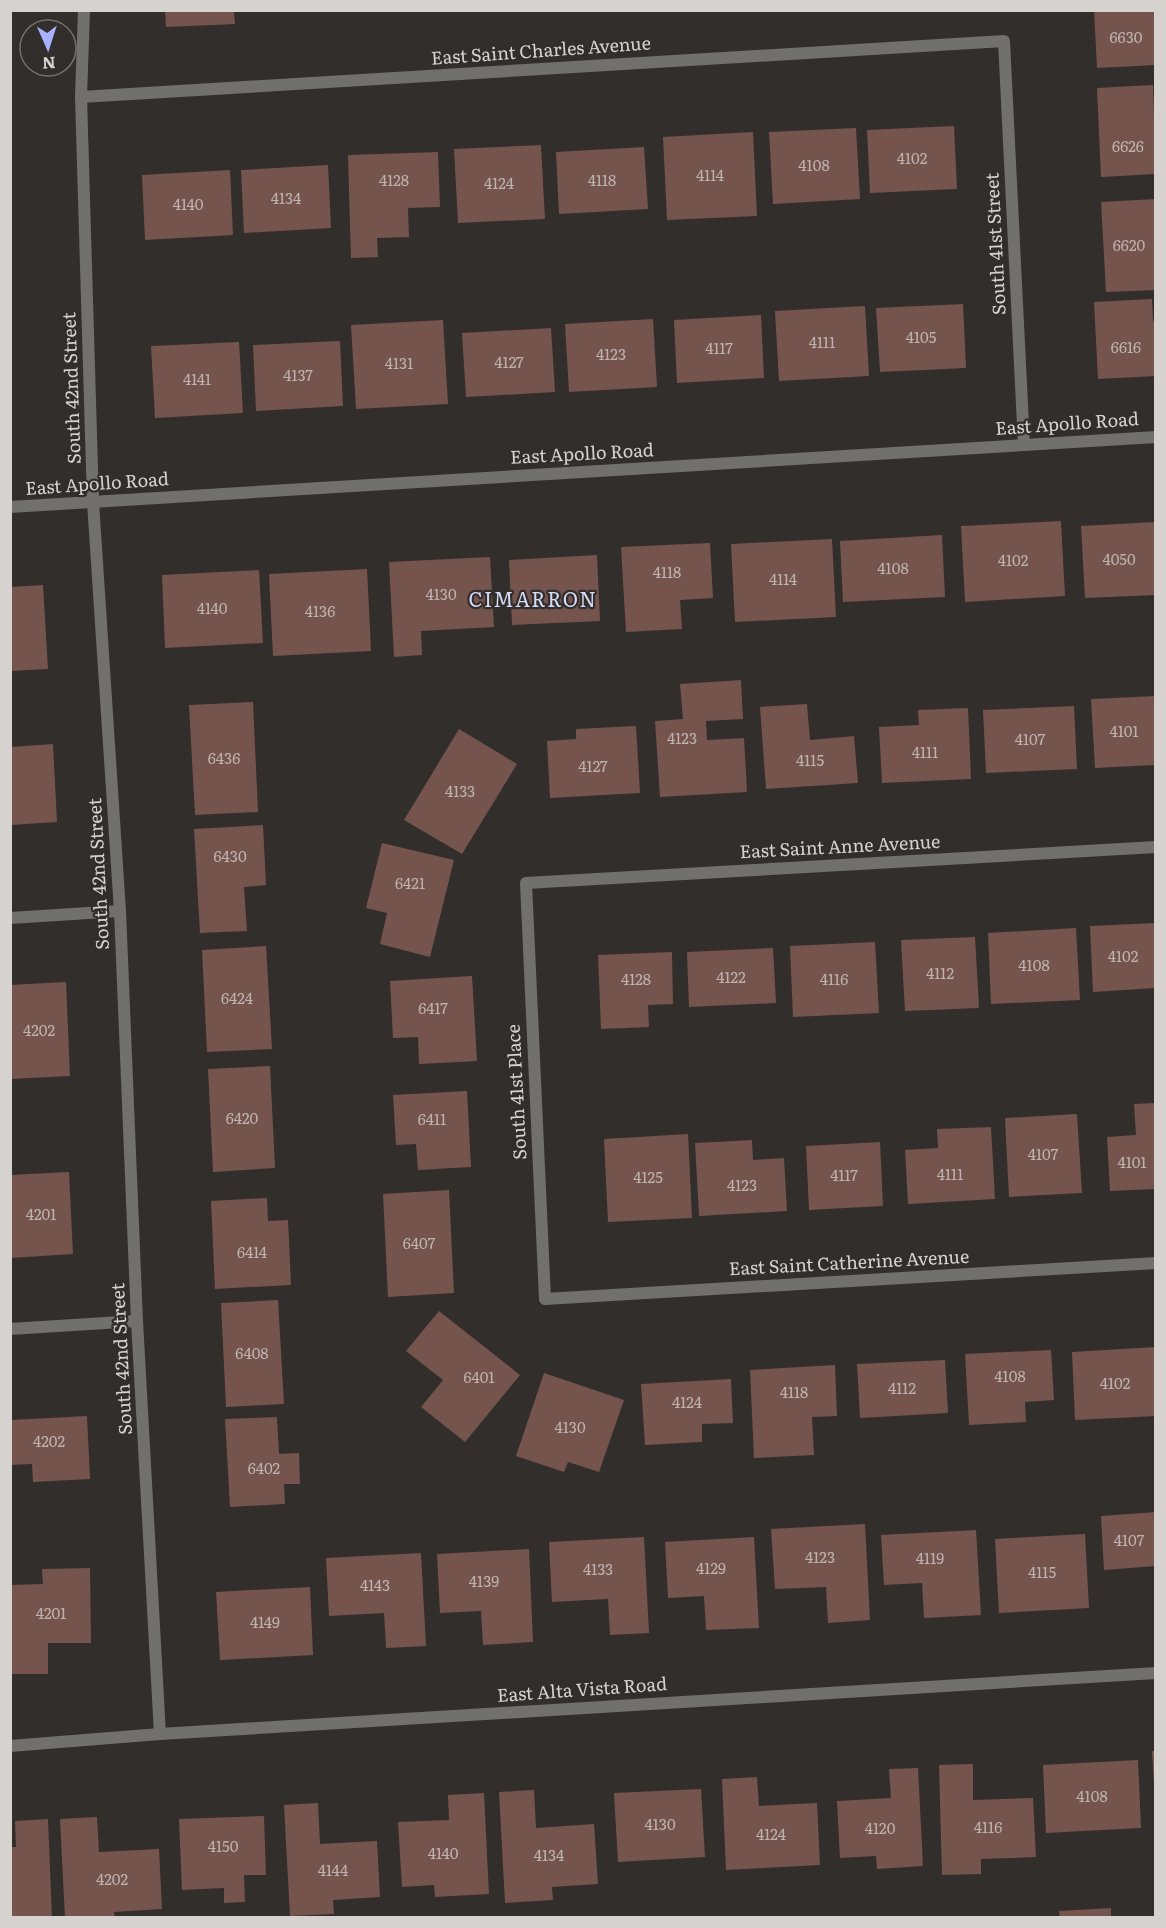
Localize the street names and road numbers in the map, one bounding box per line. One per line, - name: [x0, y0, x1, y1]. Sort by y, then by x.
- street label: East Saint Charles Avenue: [430, 28, 652, 71]
- street label: South 41st Street: [977, 172, 1012, 316]
- street label: South 42nd Street: [54, 311, 87, 464]
- street label: East Apollo Road: [994, 404, 1140, 441]
- street label: East Apollo Road: [509, 435, 654, 470]
- street label: East Apollo Road: [24, 464, 170, 501]
- street label: South 42nd Street: [80, 797, 115, 951]
- street label: East Saint Anne Avenue: [739, 827, 941, 864]
- street label: South 41st Place: [498, 1024, 533, 1161]
- street label: East Saint Catherine Avenue: [728, 1242, 970, 1281]
- street label: South 42nd Street: [103, 1282, 138, 1436]
- street label: East Alta Vista Road: [496, 1669, 668, 1708]

